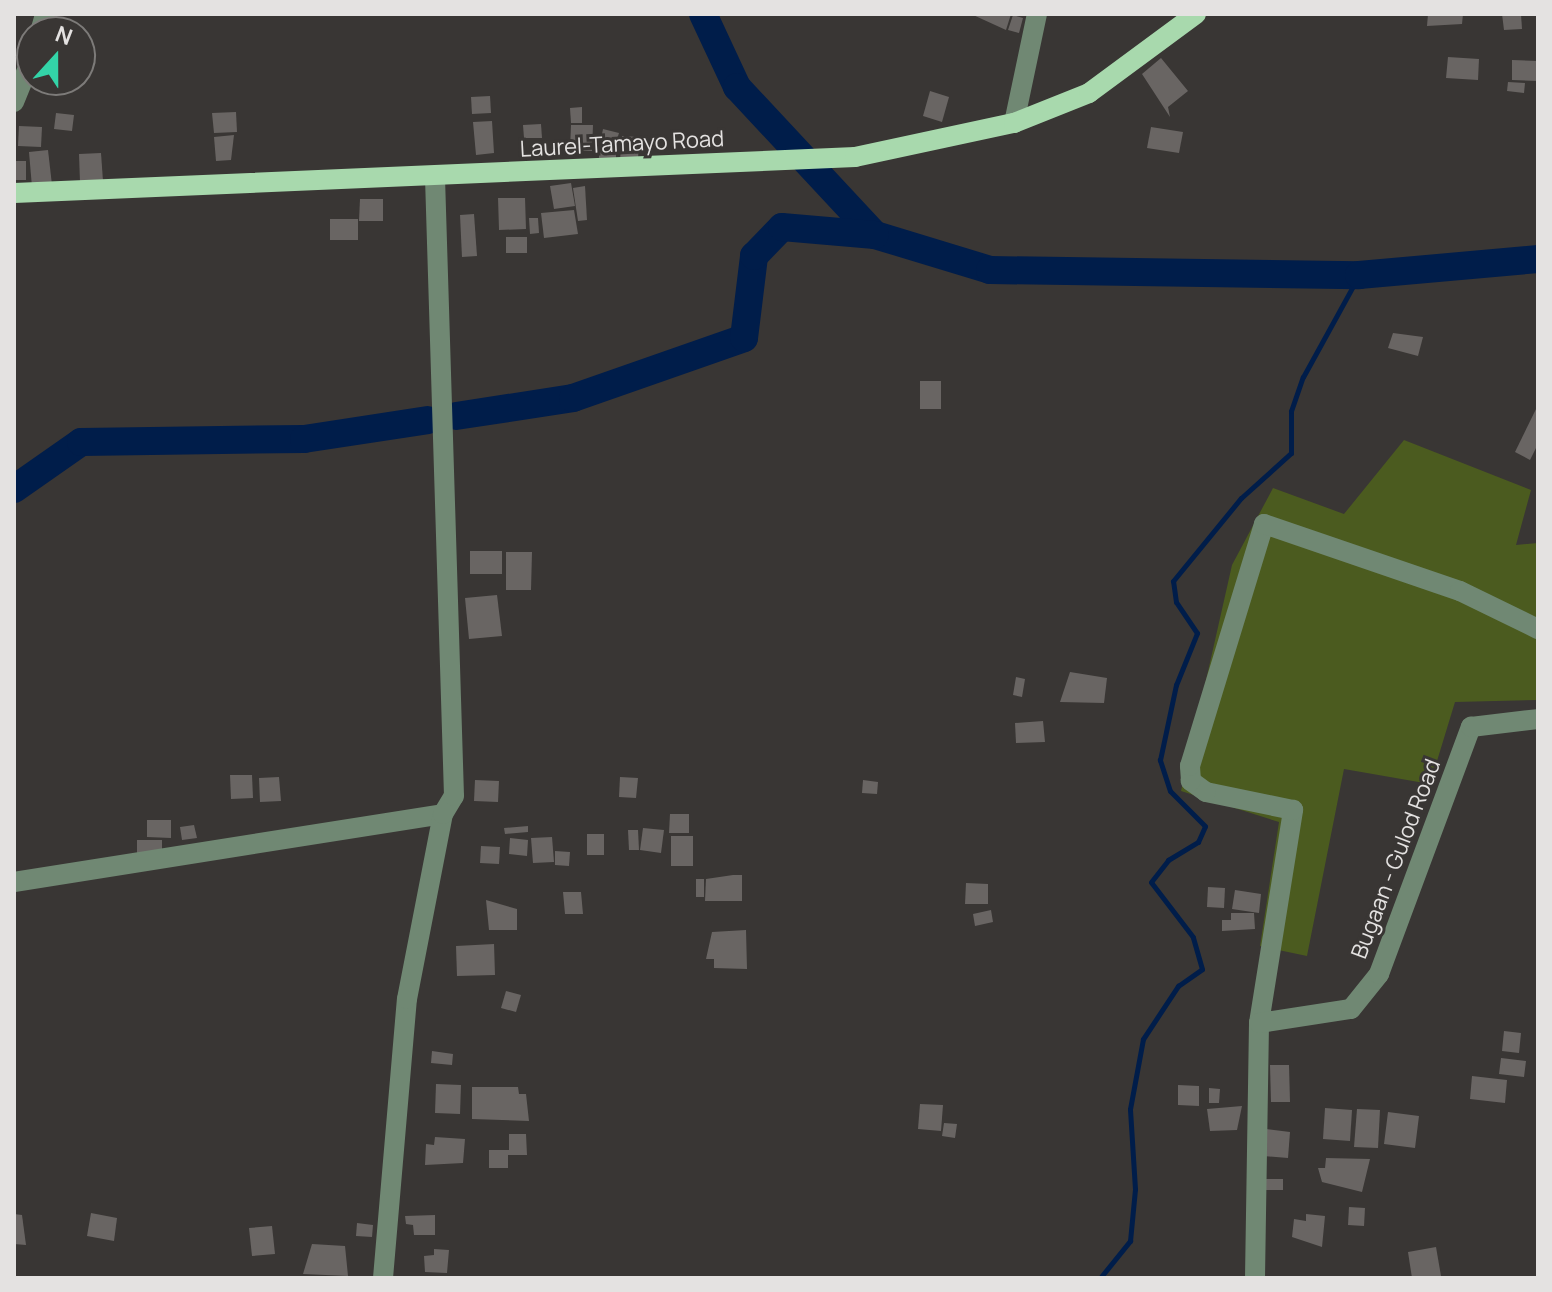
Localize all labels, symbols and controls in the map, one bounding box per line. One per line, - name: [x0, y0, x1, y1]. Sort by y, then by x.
- north arrow: [16, 16, 96, 96]
- text: N: [51, 19, 77, 52]
- street label: Laurel-Tamayo Road: [519, 125, 725, 163]
- street label: Bugaan - Gulod Road: [1346, 756, 1446, 962]

